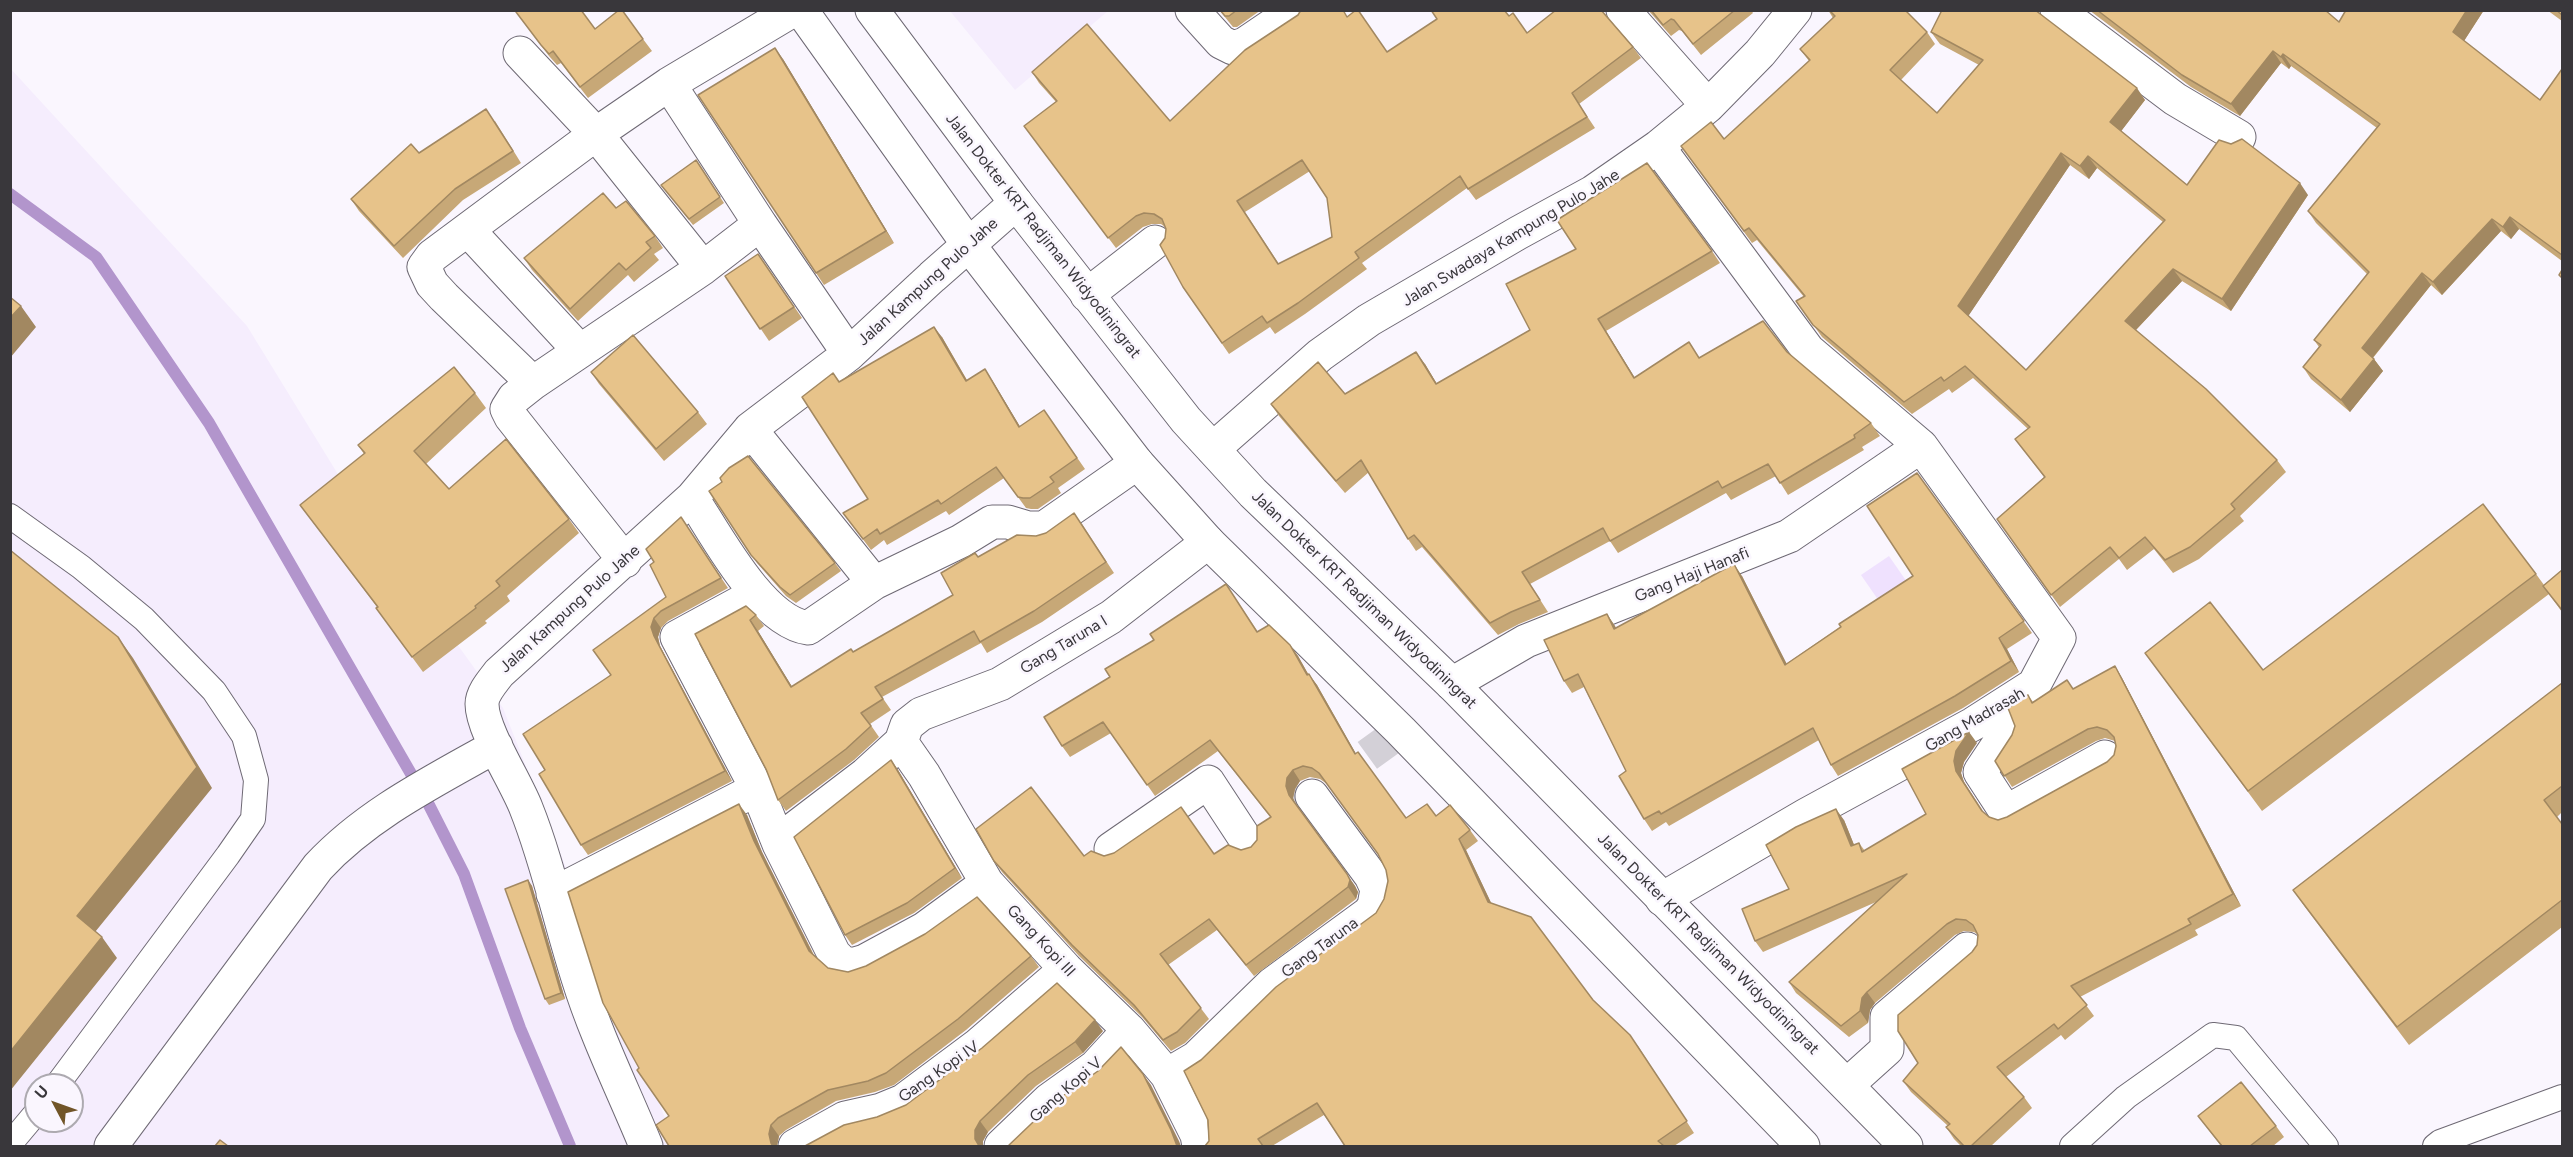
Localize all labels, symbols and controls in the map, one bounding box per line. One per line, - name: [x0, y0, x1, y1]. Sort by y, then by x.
- street label: Jalan Dokter KRT Radjiman Widyodiningrat: [941, 110, 1145, 362]
- street label: Jalan Swadaya Kampung Pulo Jahe: [1399, 165, 1623, 311]
- street label: Jalan Kampung Pulo Jahe: [854, 214, 1002, 350]
- street label: Jalan Dokter KRT Radjiman Widyodiningrat: [1247, 487, 1481, 713]
- street label: Jalan Kampung Pulo Jahe: [496, 541, 644, 677]
- street label: Gang Haji Hanafi: [1632, 543, 1752, 607]
- street label: Gang Taruna I: [1017, 611, 1111, 679]
- street label: Gang Madrasah: [1922, 684, 2028, 756]
- street label: Jalan Dokter KRT Radjiman Widyodiningrat: [1593, 829, 1823, 1059]
- street label: Gang Kopi III: [1003, 901, 1079, 981]
- street label: Gang Taruna: [1278, 914, 1362, 982]
- street label: Gang Kopi IV: [895, 1037, 983, 1107]
- street label: Gang Kopi V: [1026, 1053, 1106, 1127]
- north arrow: [24, 1073, 84, 1133]
- text: U: [31, 1082, 52, 1103]

